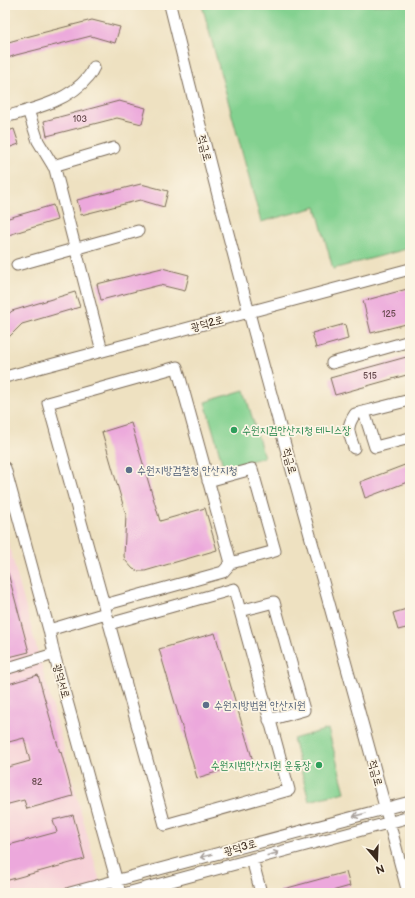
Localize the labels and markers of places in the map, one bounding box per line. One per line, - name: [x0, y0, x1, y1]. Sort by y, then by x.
- place label: 수원지검안산지청 테니스장: [242, 424, 351, 437]
- marker: 수원지검안산지청 테니스장: [229, 425, 239, 435]
- place label: 수원지방검찰청 안산지청: [137, 464, 237, 477]
- marker: 수원지방검찰청 안산지청: [124, 465, 134, 475]
- place label: 수원지방법원 안산지원: [214, 699, 306, 712]
- marker: 수원지방법원 안산지원: [201, 700, 211, 710]
- place label: 수원지법안산지원 운동장: [211, 759, 311, 772]
- marker: 수원지법안산지원 운동장: [314, 760, 324, 770]

